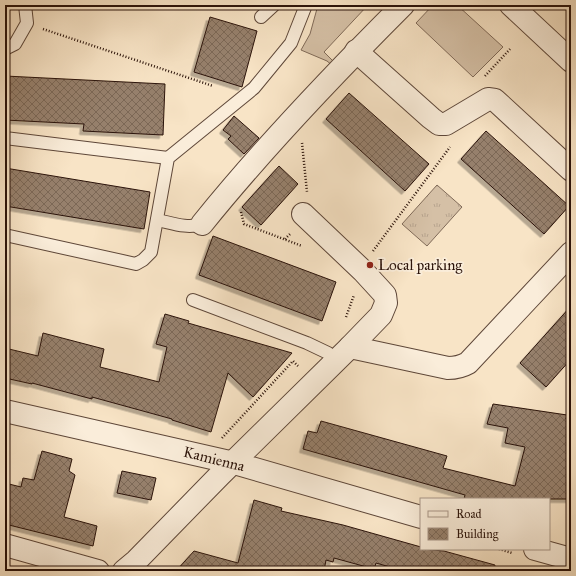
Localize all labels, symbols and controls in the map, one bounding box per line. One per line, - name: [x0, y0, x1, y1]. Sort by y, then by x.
- place label: Local parking: [378, 256, 463, 274]
- marker: Local parking: [365, 260, 375, 270]
- street label: Kamienna: [182, 443, 247, 475]
- legend: [420, 498, 550, 550]
- text: Road: [456, 507, 482, 521]
- text: Building: [456, 527, 499, 542]

